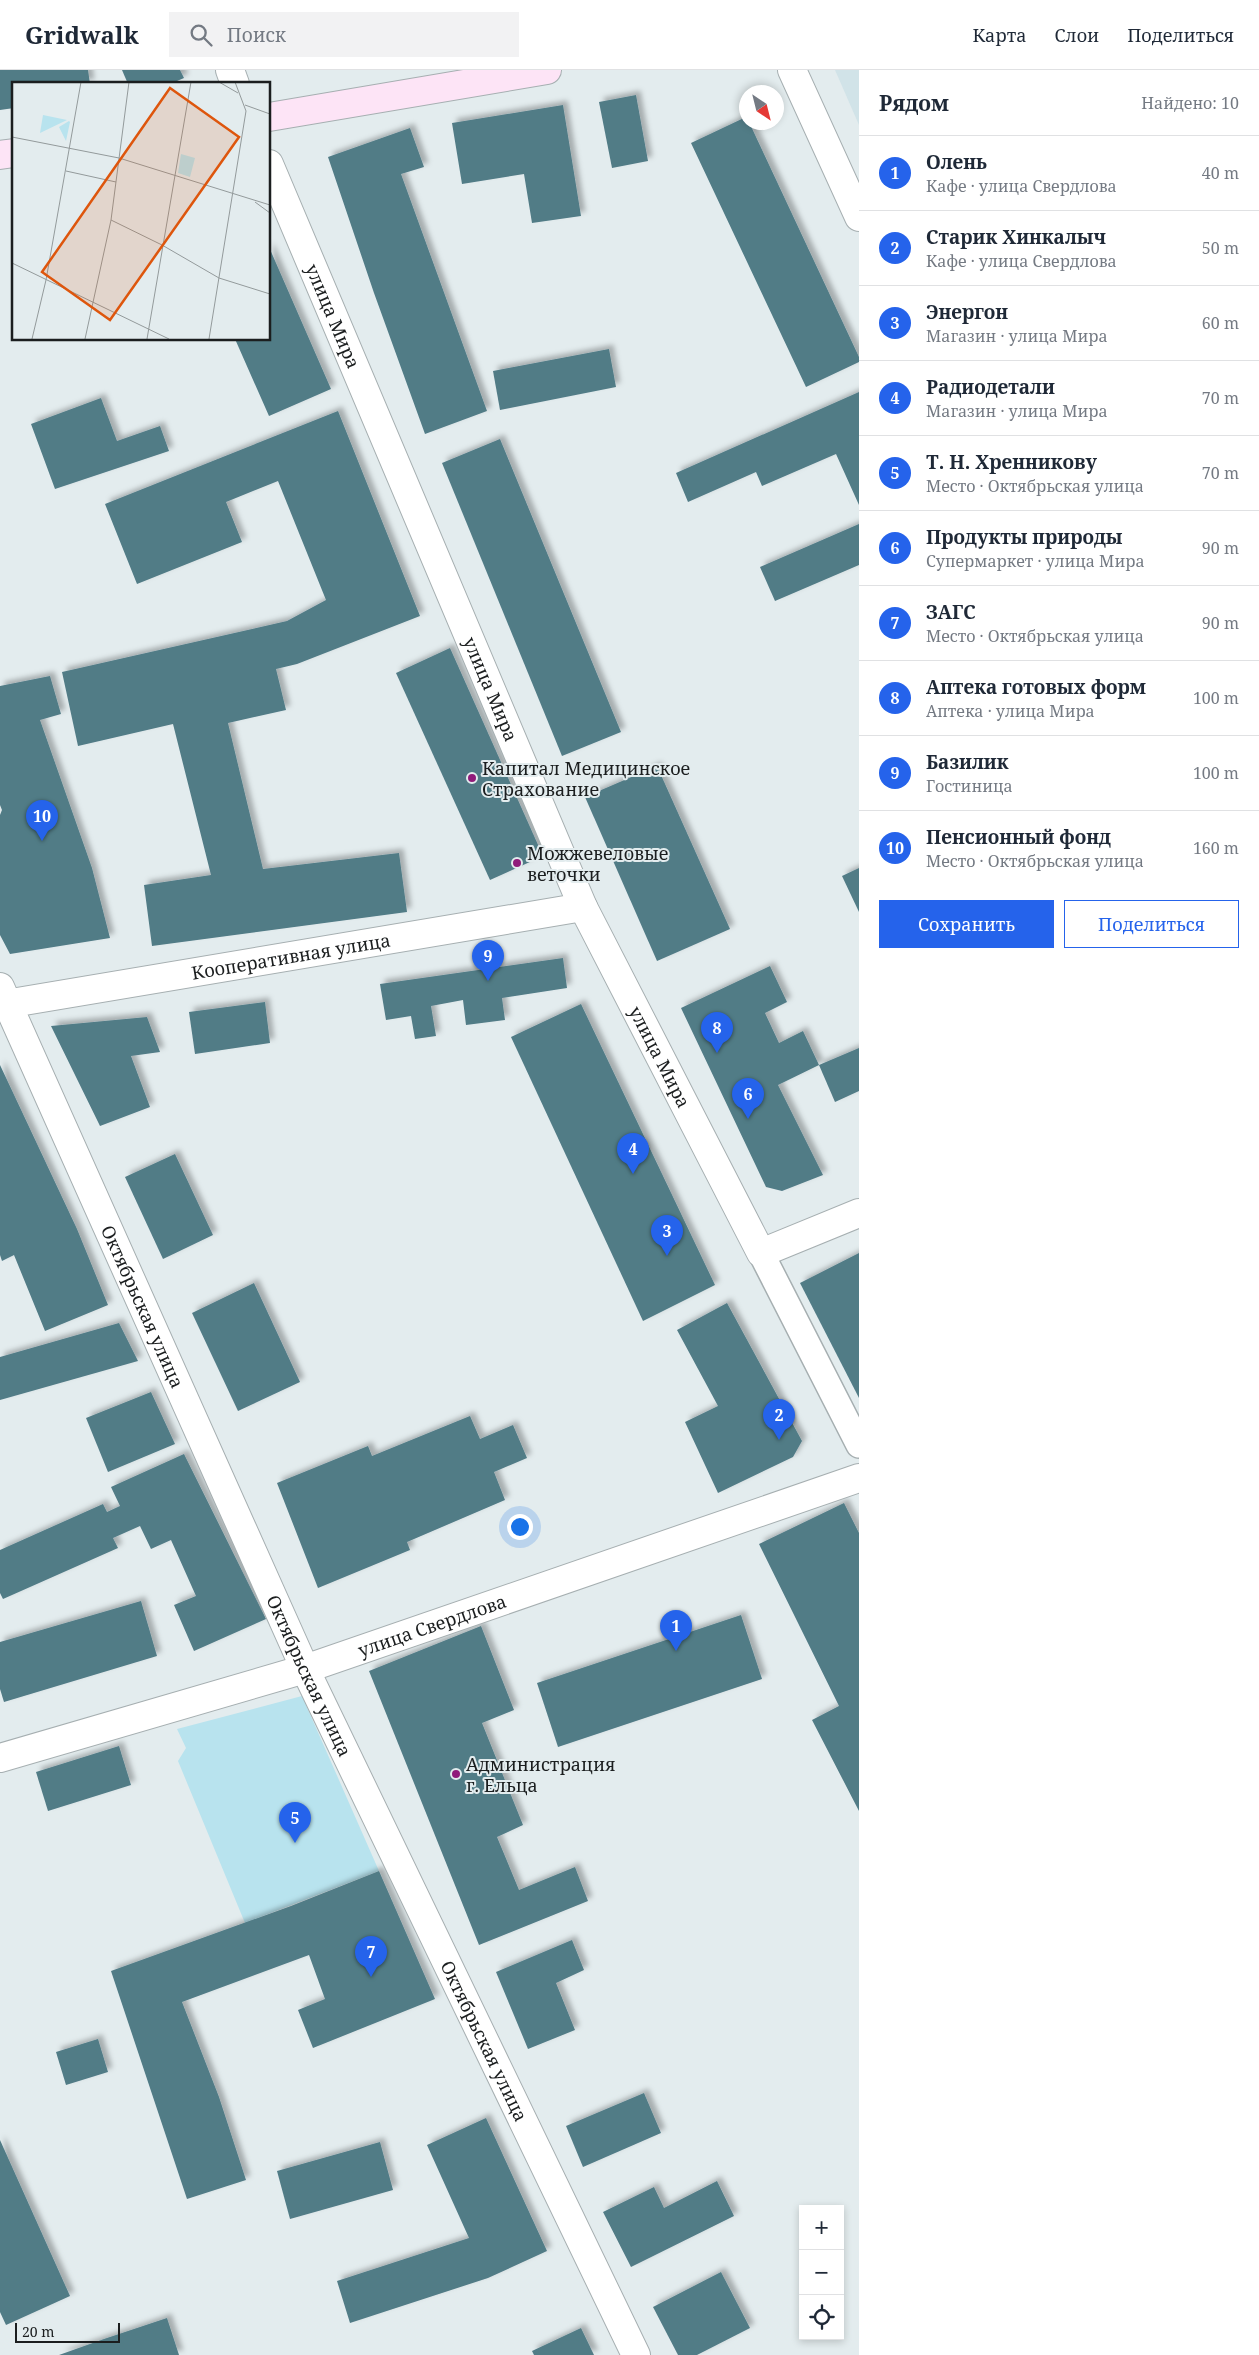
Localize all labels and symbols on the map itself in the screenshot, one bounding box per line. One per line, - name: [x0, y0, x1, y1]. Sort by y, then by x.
- inset map: [12, 82, 270, 340]
- north arrow: [739, 85, 784, 130]
- street label: улица Мира: [300, 260, 366, 372]
- street label: улица Мира: [458, 633, 524, 745]
- place label: Капитал Медицинское Страхование: [482, 756, 690, 801]
- marker: Капитал Медицинское Страхование: [466, 772, 478, 784]
- pin: 10: [26, 800, 58, 841]
- place label: Можжевеловые веточки: [527, 841, 668, 886]
- marker: Можжевеловые веточки: [511, 857, 523, 869]
- street label: Кооперативная улица: [190, 928, 392, 985]
- pin: 9: [472, 940, 504, 981]
- street label: улица Мира: [624, 1002, 696, 1112]
- pin: 8: [701, 1012, 733, 1053]
- pin: 6: [732, 1078, 764, 1119]
- pin: 4: [617, 1133, 649, 1174]
- pin: 3: [651, 1215, 683, 1256]
- street label: Октябрьская улица: [96, 1221, 190, 1392]
- pin: 2: [763, 1399, 795, 1440]
- your location: [507, 1514, 533, 1540]
- street label: улица Свердлова: [355, 1589, 509, 1662]
- street label: Октябрьская улица: [261, 1591, 357, 1760]
- pin: 1: [660, 1610, 692, 1651]
- place label: Администрация г. Ельца: [466, 1752, 615, 1797]
- marker: Администрация г. Ельца: [450, 1768, 462, 1780]
- pin: 5: [279, 1802, 311, 1843]
- pin: 7: [355, 1936, 387, 1977]
- street label: Октябрьская улица: [435, 1957, 533, 2125]
- scale bar: [15, 2320, 120, 2343]

